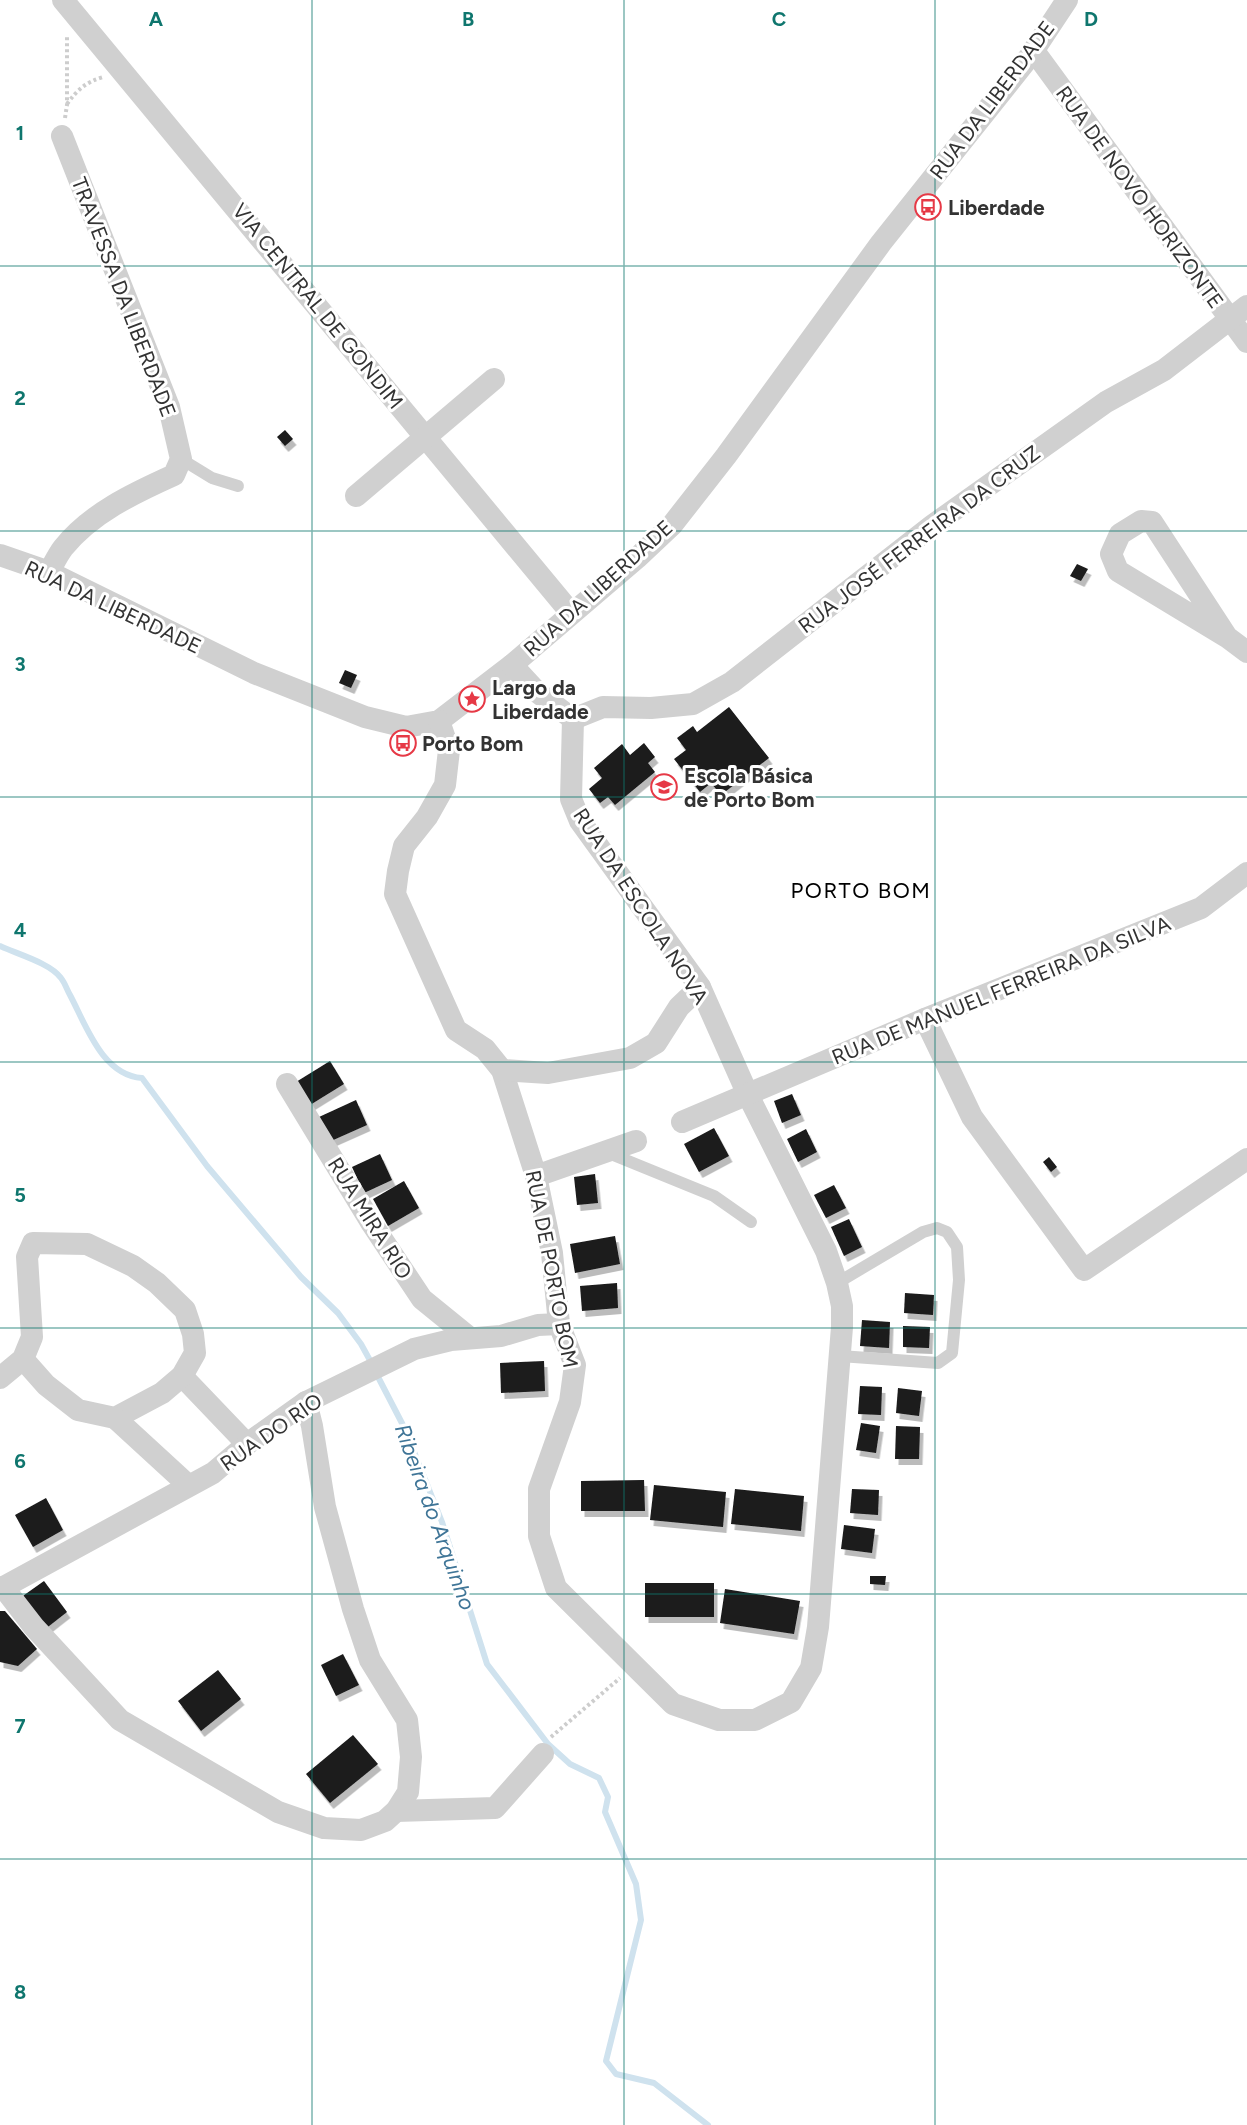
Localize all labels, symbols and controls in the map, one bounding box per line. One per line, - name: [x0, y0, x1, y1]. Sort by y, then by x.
- text: A: [149, 7, 164, 31]
- text: B: [462, 7, 474, 31]
- text: C: [772, 7, 786, 31]
- text: D: [1084, 7, 1098, 31]
- street label: RUA DA LIBERDADE: [924, 16, 1060, 184]
- street label: RUA DE NOVO HORIZONTE: [1051, 81, 1229, 313]
- text: 1: [16, 121, 24, 145]
- street label: TRAVESSA DA LIBERDADE: [67, 174, 181, 420]
- bus stop icon: Liberdade: [913, 192, 943, 222]
- place label: Liberdade: [948, 195, 1045, 220]
- street label: VIA CENTRAL DE GONDIM: [227, 198, 409, 414]
- text: 2: [14, 386, 26, 410]
- street label: RUA JOSÉ FERREIRA DA CRUZ: [793, 440, 1045, 638]
- street label: RUA DA LIBERDADE: [518, 515, 678, 661]
- street label: RUA DA LIBERDADE: [21, 555, 205, 659]
- text: 3: [14, 652, 26, 676]
- place label: Largo da Liberdade: [492, 675, 589, 724]
- place icon: Largo da Liberdade: [457, 684, 487, 714]
- bus stop icon: Porto Bom: [388, 728, 418, 758]
- place label: Porto Bom: [422, 731, 523, 756]
- place label: Escola Básica de Porto Bom: [684, 763, 815, 812]
- school or university icon: Escola Básica de Porto Bom: [649, 772, 679, 802]
- street label: RUA DA ESCOLA NOVA: [568, 803, 714, 1009]
- district label: PORTO BOM: [791, 877, 931, 904]
- street label: RUA DE MANUEL FERREIRA DA SILVA: [828, 910, 1174, 1070]
- text: 4: [14, 918, 27, 942]
- street label: RUA MIRA RIO: [323, 1153, 417, 1283]
- street label: RUA DE PORTO BOM: [521, 1168, 583, 1370]
- text: 5: [14, 1183, 26, 1207]
- street label: RUA DO RIO: [215, 1388, 327, 1476]
- water label: Ribeira do Arquinho: [389, 1420, 481, 1614]
- text: 6: [14, 1449, 26, 1473]
- text: 7: [14, 1714, 26, 1738]
- text: 8: [14, 1980, 26, 2004]

